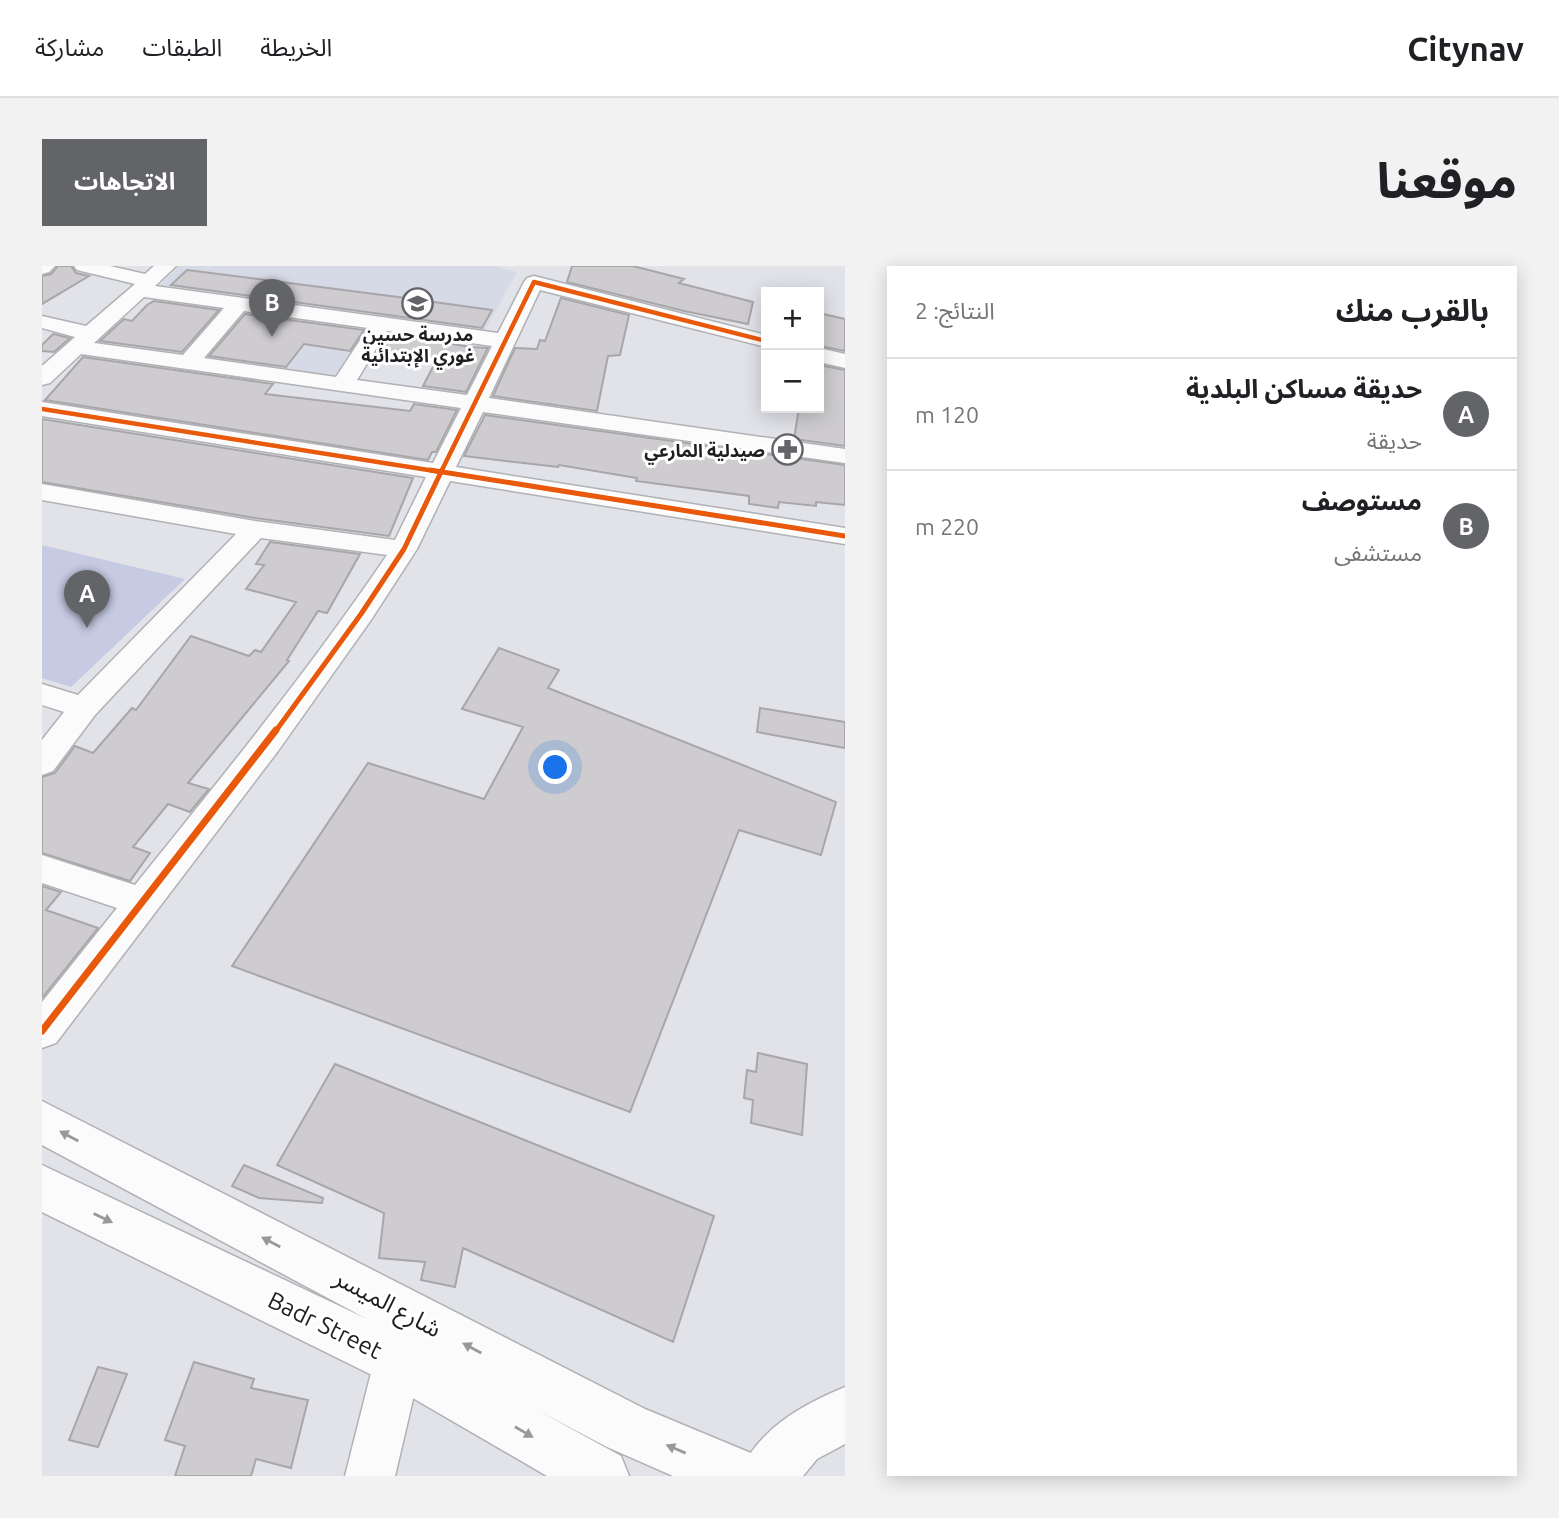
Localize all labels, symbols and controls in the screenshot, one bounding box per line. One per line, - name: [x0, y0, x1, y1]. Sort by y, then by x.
- text: Citynav: [1407, 30, 1524, 67]
- text: مشاركة: [35, 34, 104, 61]
- text: الطبقات: [142, 34, 222, 61]
- text: الخريطة: [260, 34, 332, 61]
- button: الاتجاهات: [42, 139, 207, 226]
- text: موقعنا: [1377, 152, 1517, 207]
- pin: B: [249, 279, 295, 337]
- school or university icon: مدرسة حسين غوري الإبتدائية: [401, 286, 435, 320]
- map controls: [761, 287, 824, 413]
- button: +: [761, 287, 824, 350]
- text: بالقرب منك: [1336, 293, 1489, 327]
- text: النتائج: 2: [915, 298, 995, 323]
- place label: مدرسة حسين غوري الإبتدائية: [361, 324, 475, 370]
- button: −: [761, 350, 824, 413]
- text: حديقة مساكن البلدية: [1186, 374, 1422, 403]
- text: 120 m: [915, 402, 979, 427]
- text: A: [1458, 402, 1474, 427]
- text: حديقة: [1367, 428, 1422, 453]
- pharmacy icon: صيدلية المارعي: [771, 433, 805, 467]
- place label: صيدلية المارعي: [644, 440, 765, 465]
- text: مستوصف: [1302, 486, 1422, 515]
- text: 220 m: [915, 514, 979, 539]
- text: B: [1458, 514, 1474, 539]
- text: مستشفى: [1334, 540, 1422, 565]
- pin: A: [64, 570, 110, 628]
- your location: [538, 750, 572, 784]
- one-way arrow: [60, 1130, 79, 1142]
- one-way arrow: [93, 1213, 113, 1224]
- one-way arrow: [261, 1236, 281, 1247]
- street label: شارع الميسر: [327, 1263, 446, 1346]
- street label: Badr Street: [264, 1286, 387, 1364]
- one-way arrow: [462, 1342, 482, 1353]
- one-way arrow: [515, 1426, 534, 1438]
- one-way arrow: [665, 1444, 686, 1455]

